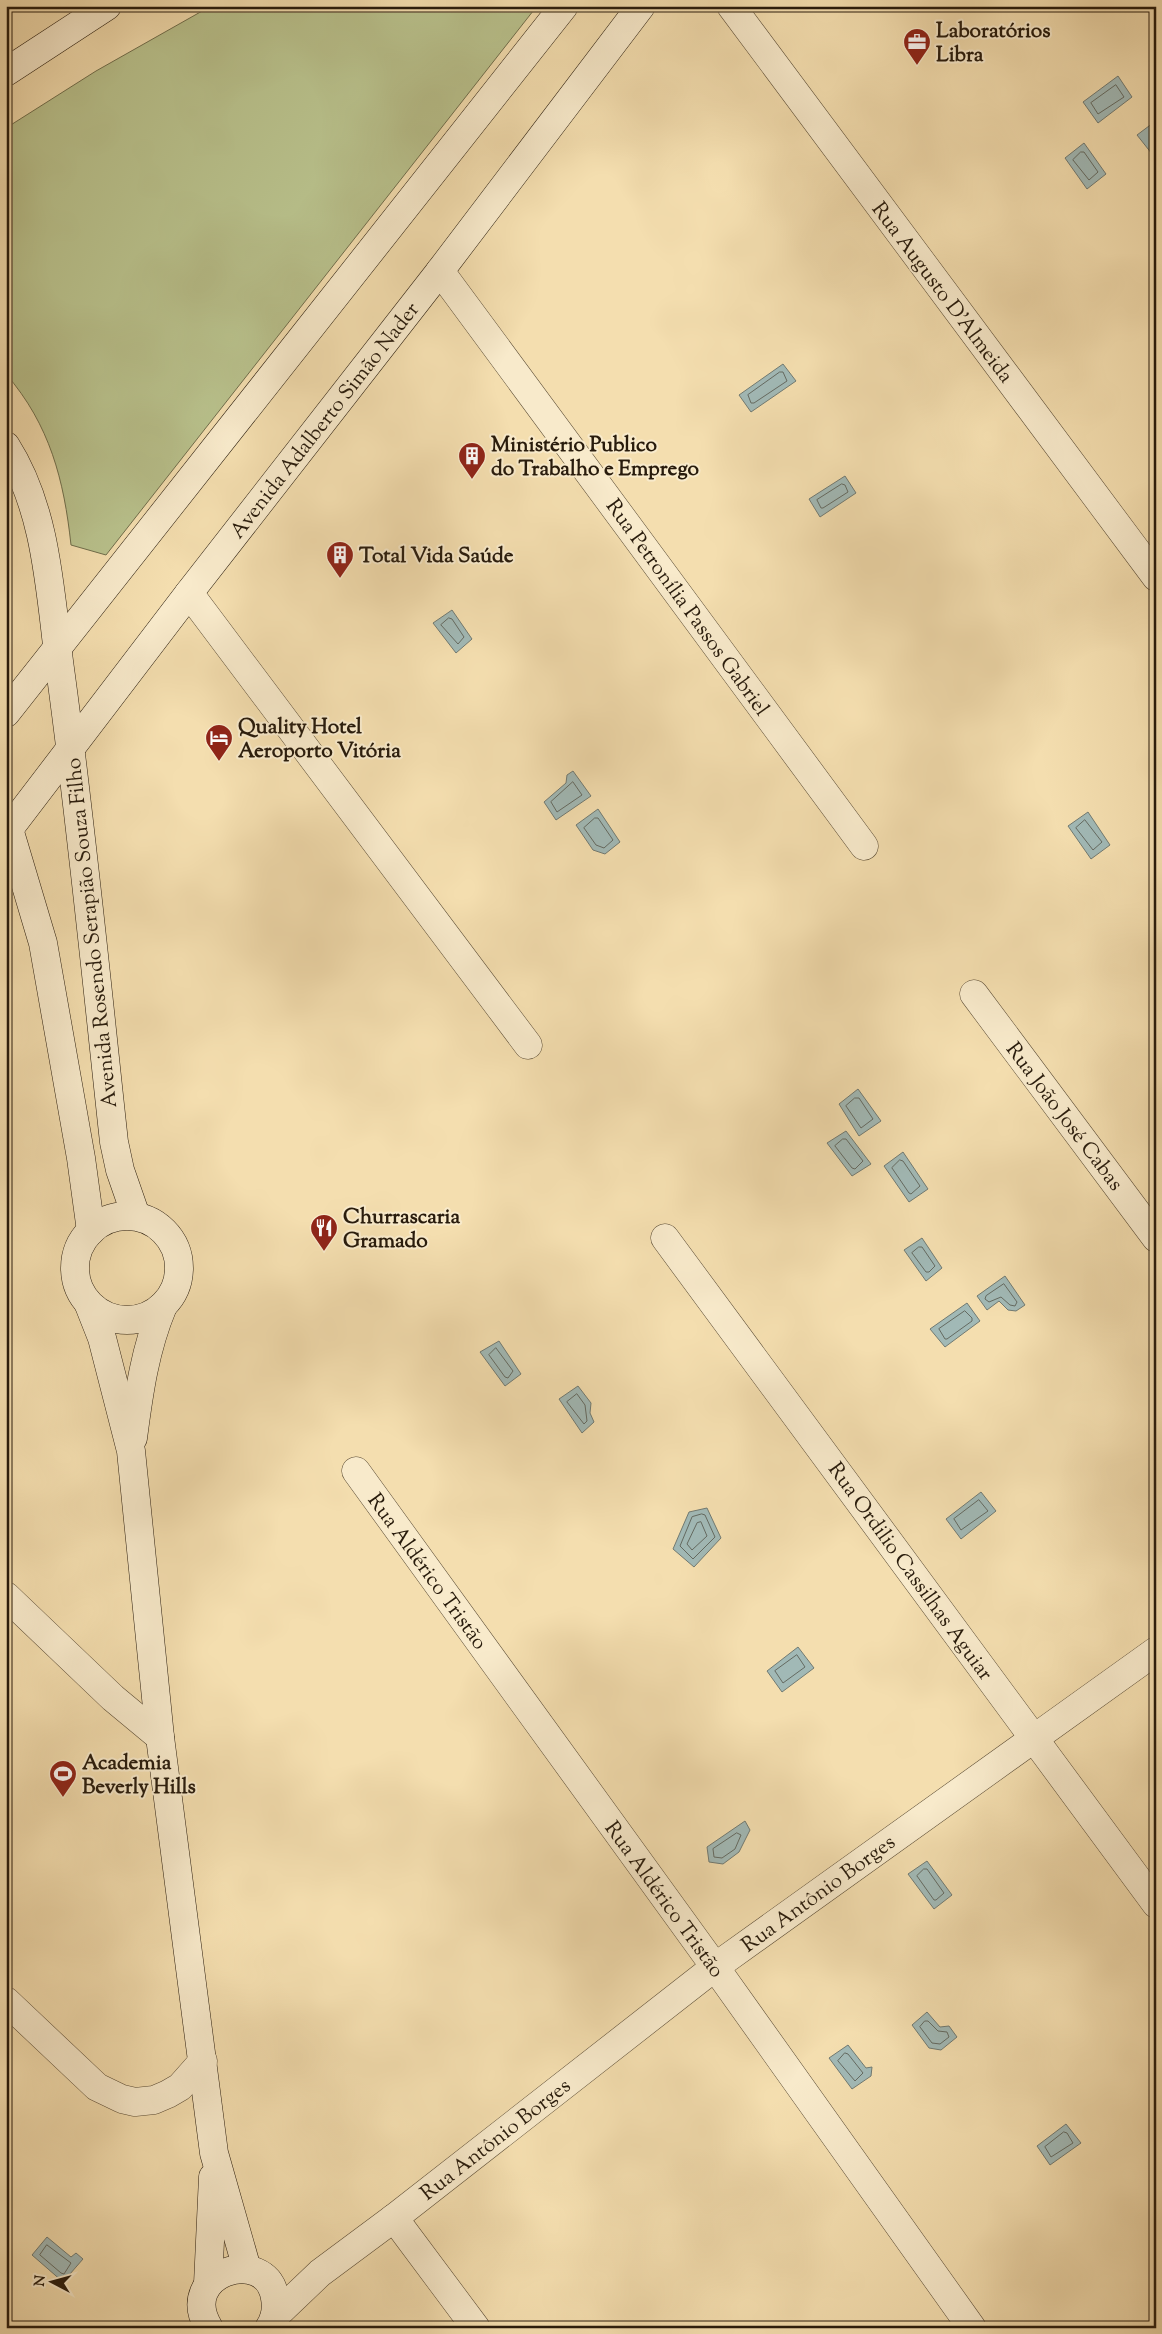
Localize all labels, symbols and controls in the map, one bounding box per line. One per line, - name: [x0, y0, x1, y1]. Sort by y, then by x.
- place label: Laboratórios Libra: [936, 17, 1051, 71]
- office icon: Laboratórios Libra: [902, 27, 932, 66]
- street label: Rua Augusto D'Almeida: [863, 196, 1020, 390]
- street label: Avenida Adalberto Simão Nader: [224, 297, 428, 546]
- place label: Ministério Publico do Trabalho e Emprego: [491, 431, 700, 485]
- building icon: Ministério Publico do Trabalho e Emprego: [457, 441, 487, 480]
- street label: Rua Petronília Passos Gabriel: [597, 494, 775, 723]
- building icon: Total Vida Saúde: [325, 540, 355, 579]
- place label: Total Vida Saúde: [359, 542, 514, 572]
- place label: Quality Hotel Aeroporto Vitória: [238, 713, 401, 767]
- hotel icon: Quality Hotel Aeroporto Vitória: [204, 723, 234, 762]
- street label: Avenida Rosendo Serapião Souza Filho: [60, 756, 126, 1109]
- street label: Rua João José Cabas: [997, 1037, 1129, 1198]
- place label: Churrascaria Gramado: [343, 1203, 461, 1257]
- restaurant icon: Churrascaria Gramado: [309, 1213, 339, 1252]
- street label: Rua Ordilio Cassilhas Aguiar: [820, 1457, 999, 1688]
- street label: Rua Aldérico Tristão: [359, 1488, 494, 1657]
- place label: Academia Beverly Hills: [82, 1749, 196, 1803]
- sports icon: Academia Beverly Hills: [48, 1759, 78, 1798]
- street label: Rua Aldérico Tristão: [596, 1816, 731, 1985]
- street label: Rua Antônio Borges: [736, 1829, 902, 1961]
- street label: Rua Antônio Borges: [415, 2072, 578, 2209]
- north arrow: [28, 2256, 78, 2306]
- text: N: [31, 2274, 52, 2287]

